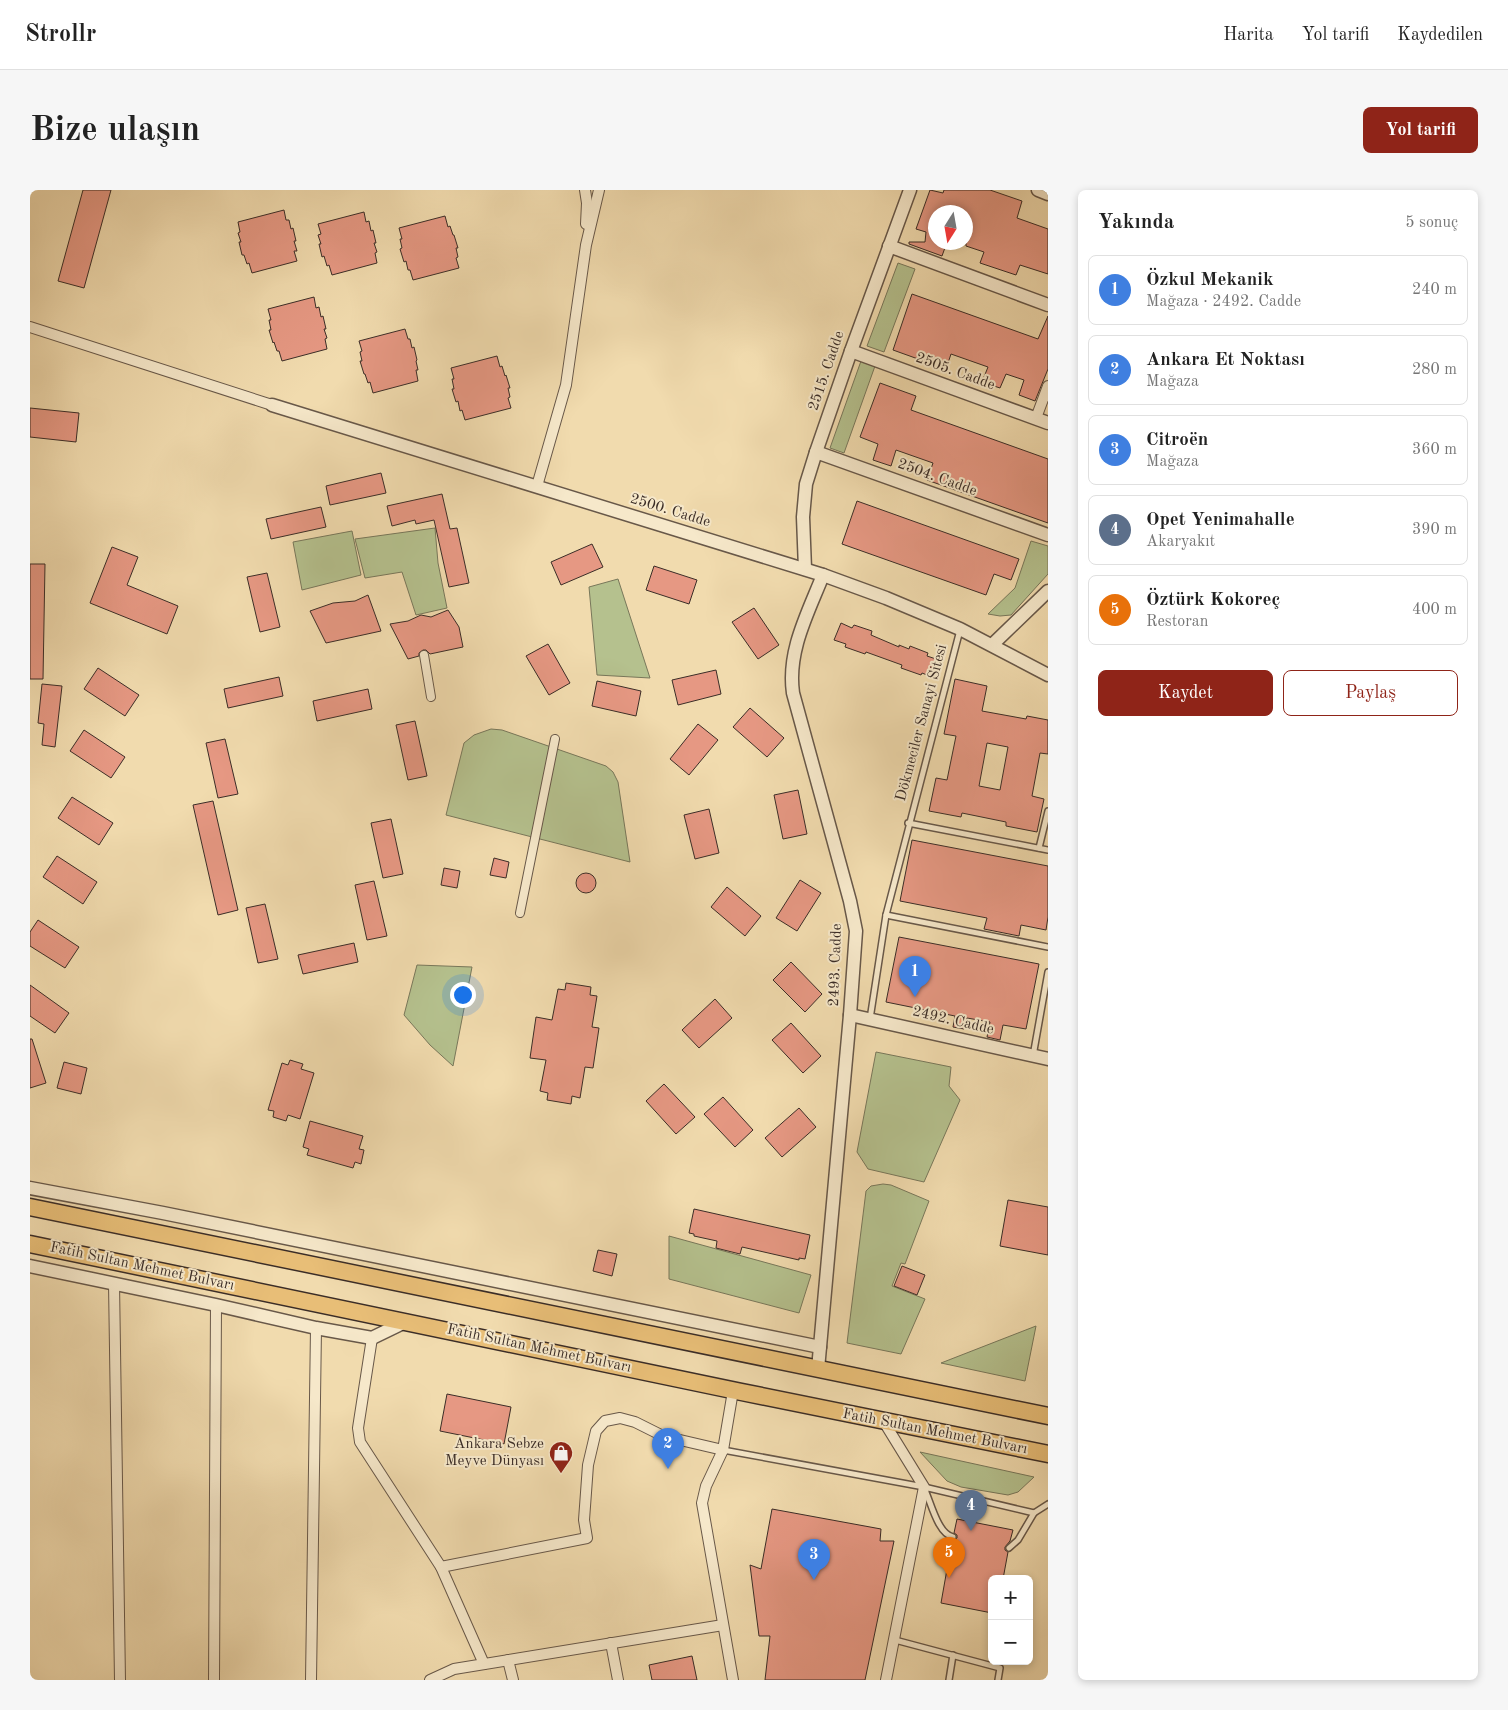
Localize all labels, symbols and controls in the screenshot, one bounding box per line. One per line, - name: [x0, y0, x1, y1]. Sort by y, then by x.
- text: Strollr: [25, 23, 96, 47]
- text: Harita: [1223, 26, 1274, 44]
- text: Yol tarifi: [1302, 26, 1369, 44]
- text: Kaydedilen: [1397, 26, 1483, 44]
- button: Yol tarifi: [1363, 107, 1478, 153]
- text: Bize ulaşın: [30, 113, 200, 148]
- north arrow: [928, 205, 973, 250]
- text: Yakında: [1098, 212, 1174, 233]
- text: 5 sonuç: [1405, 215, 1458, 231]
- text: Özkul Mekanik: [1146, 271, 1274, 290]
- text: 1: [1110, 282, 1120, 298]
- text: 240 m: [1412, 282, 1457, 298]
- text: Mağaza · 2492. Cadde: [1146, 294, 1301, 310]
- street label: 2515. Cadde: [806, 329, 848, 413]
- street label: 2505. Cadde: [913, 351, 997, 393]
- text: Ankara Et Noktası: [1146, 351, 1305, 370]
- text: 2: [1110, 362, 1120, 378]
- text: 280 m: [1412, 362, 1457, 378]
- text: Mağaza: [1146, 374, 1199, 390]
- text: Citroën: [1146, 431, 1208, 450]
- text: 3: [1110, 442, 1120, 458]
- text: 360 m: [1412, 442, 1457, 458]
- text: Mağaza: [1146, 454, 1199, 470]
- street label: 2504. Cadde: [895, 457, 979, 499]
- street label: 2500. Cadde: [628, 492, 712, 530]
- text: Opet Yenimahalle: [1146, 511, 1295, 530]
- text: 4: [1110, 522, 1120, 538]
- text: 390 m: [1412, 522, 1457, 538]
- text: Akaryakıt: [1146, 534, 1215, 550]
- text: Öztürk Kokoreç: [1146, 591, 1280, 610]
- text: 5: [1110, 602, 1120, 618]
- text: 400 m: [1412, 602, 1457, 618]
- text: Restoran: [1146, 614, 1208, 630]
- street label: Dökmeciler Sanayi Sitesi: [894, 643, 950, 803]
- button: Kaydet: [1098, 670, 1273, 716]
- button: Paylaş: [1283, 670, 1458, 716]
- street label: 2493. Cadde: [827, 923, 845, 1007]
- pin: 1: [899, 956, 931, 997]
- your location: [450, 982, 476, 1008]
- street label: 2492. Cadde: [911, 1004, 995, 1038]
- street label: Fatih Sultan Mehmet Bulvarı: [49, 1240, 235, 1294]
- street label: Fatih Sultan Mehmet Bulvarı: [446, 1322, 632, 1376]
- street label: Fatih Sultan Mehmet Bulvarı: [841, 1407, 1029, 1457]
- pin: 2: [652, 1428, 684, 1469]
- place label: Ankara Sebze Meyve Dünyası: [445, 1437, 544, 1469]
- shop icon: Ankara Sebze Meyve Dünyası: [548, 1440, 574, 1474]
- pin: 4: [955, 1490, 987, 1531]
- pin: 5: [933, 1537, 965, 1578]
- pin: 3: [798, 1539, 830, 1580]
- map controls: [988, 1575, 1033, 1665]
- button: +: [988, 1575, 1033, 1620]
- button: −: [988, 1620, 1033, 1665]

